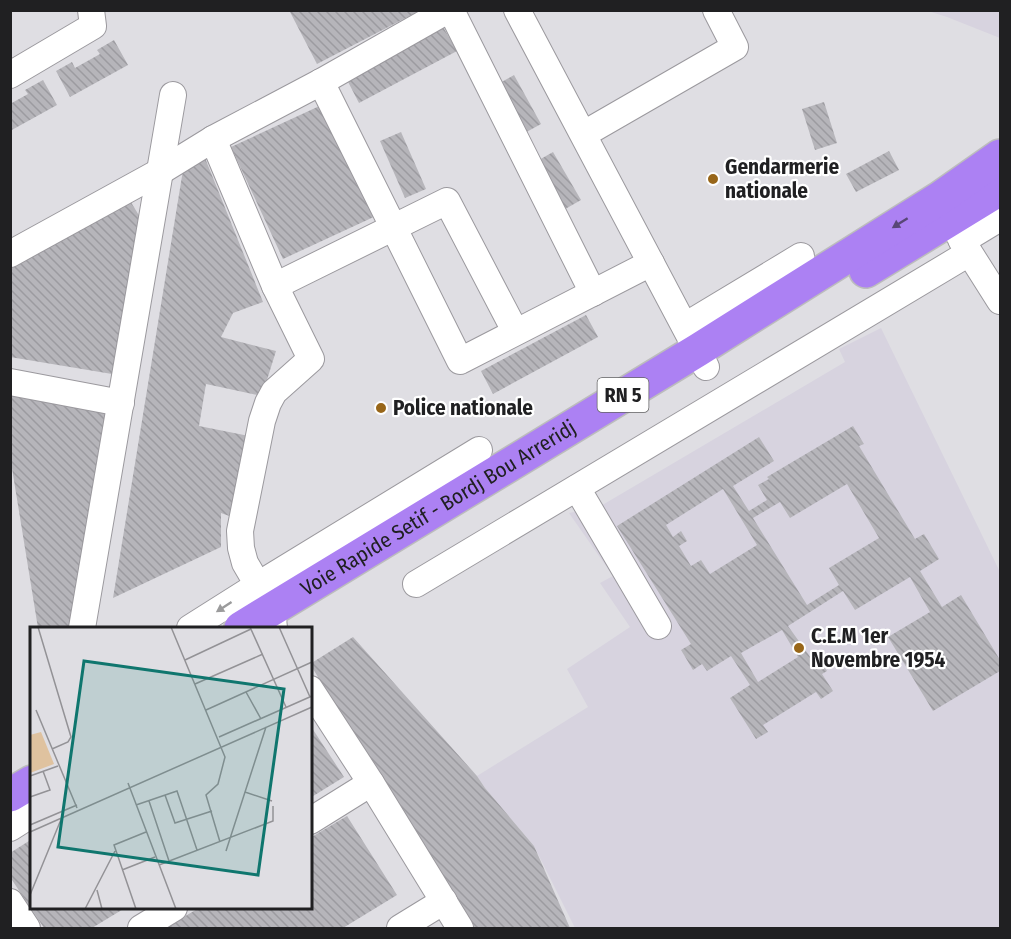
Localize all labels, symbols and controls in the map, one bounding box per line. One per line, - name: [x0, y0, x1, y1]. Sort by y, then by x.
- place label: Gendarmerie nationale: [725, 154, 839, 204]
- marker: Gendarmerie nationale: [706, 172, 720, 186]
- one-way arrow: [891, 218, 908, 229]
- road number: RN 5: [598, 378, 648, 412]
- place label: Police nationale: [393, 395, 533, 421]
- marker: Police nationale: [374, 401, 388, 415]
- street label: Voie Rapide Setif - Bordj Bou Arreridj: [296, 414, 581, 602]
- one-way arrow: [216, 601, 232, 612]
- place label: C.E.M 1er Novembre 1954: [811, 623, 946, 673]
- inset map: [30, 627, 312, 909]
- marker: C.E.M 1er Novembre 1954: [792, 641, 806, 655]

